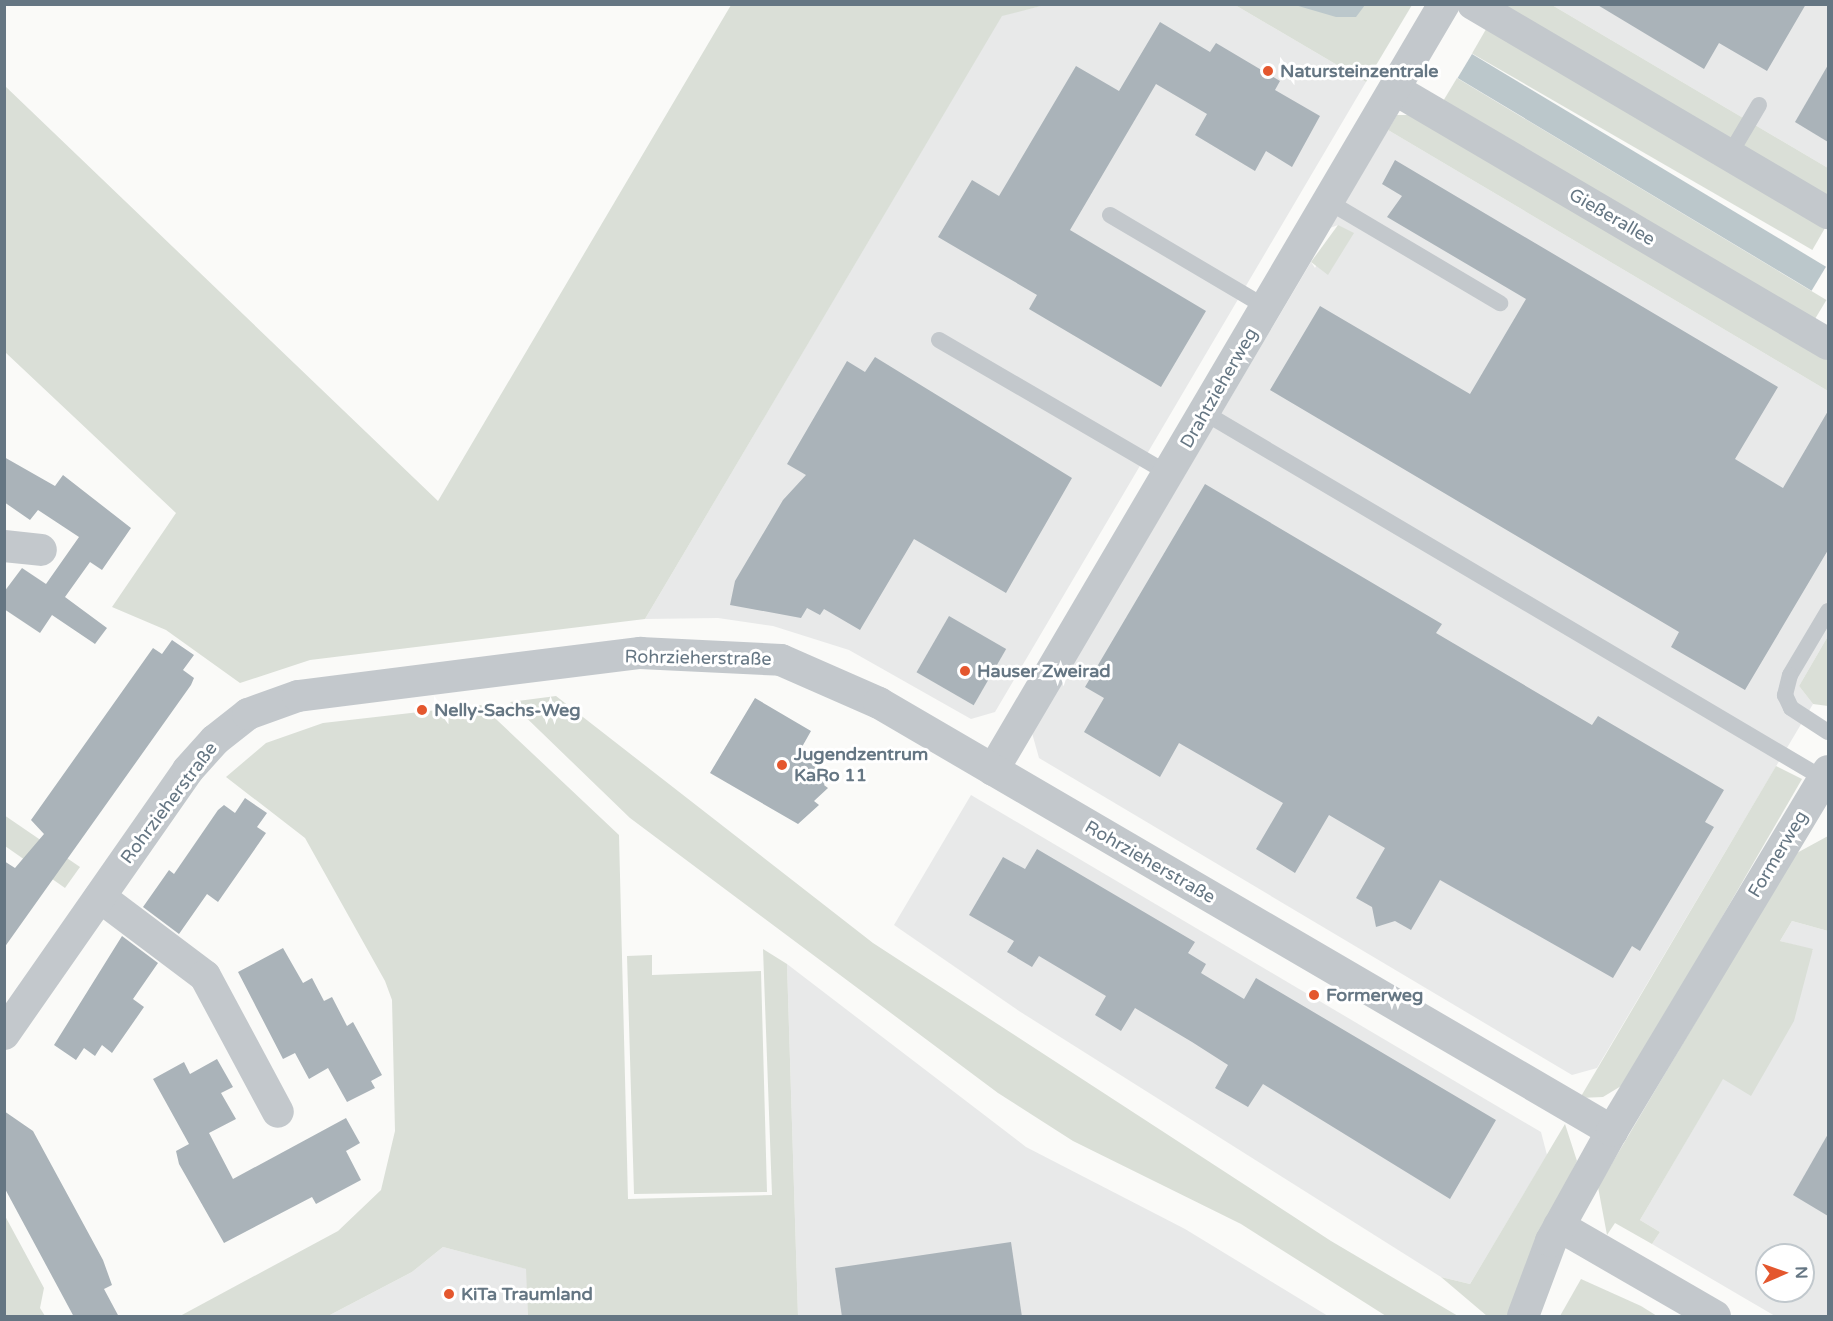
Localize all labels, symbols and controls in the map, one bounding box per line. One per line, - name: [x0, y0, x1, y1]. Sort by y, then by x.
- place label: Natursteinzentrale: [1280, 60, 1438, 82]
- marker: Natursteinzentrale: [1261, 64, 1275, 78]
- street label: Gießerallee: [1565, 184, 1659, 250]
- street label: Drahtzieherweg: [1176, 324, 1262, 452]
- street label: Rohrzieherstraße: [624, 646, 772, 670]
- place label: Hauser Zweirad: [977, 660, 1111, 682]
- marker: Hauser Zweirad: [958, 664, 972, 678]
- place label: Nelly-Sachs-Weg: [434, 699, 581, 721]
- marker: Nelly-Sachs-Weg: [415, 703, 429, 717]
- street label: Rohrzieherstraße: [116, 738, 222, 868]
- place label: Jugendzentrum KaRo 11: [794, 744, 928, 786]
- marker: Jugendzentrum KaRo 11: [775, 758, 789, 772]
- street label: Formerweg: [1744, 807, 1812, 901]
- street label: Rohrzieherstraße: [1081, 816, 1219, 908]
- place label: Formerweg: [1326, 984, 1423, 1006]
- marker: Formerweg: [1307, 988, 1321, 1002]
- north arrow: [1755, 1243, 1815, 1303]
- text: N: [1791, 1266, 1811, 1279]
- place label: KiTa Traumland: [461, 1283, 593, 1305]
- marker: KiTa Traumland: [442, 1287, 456, 1301]

